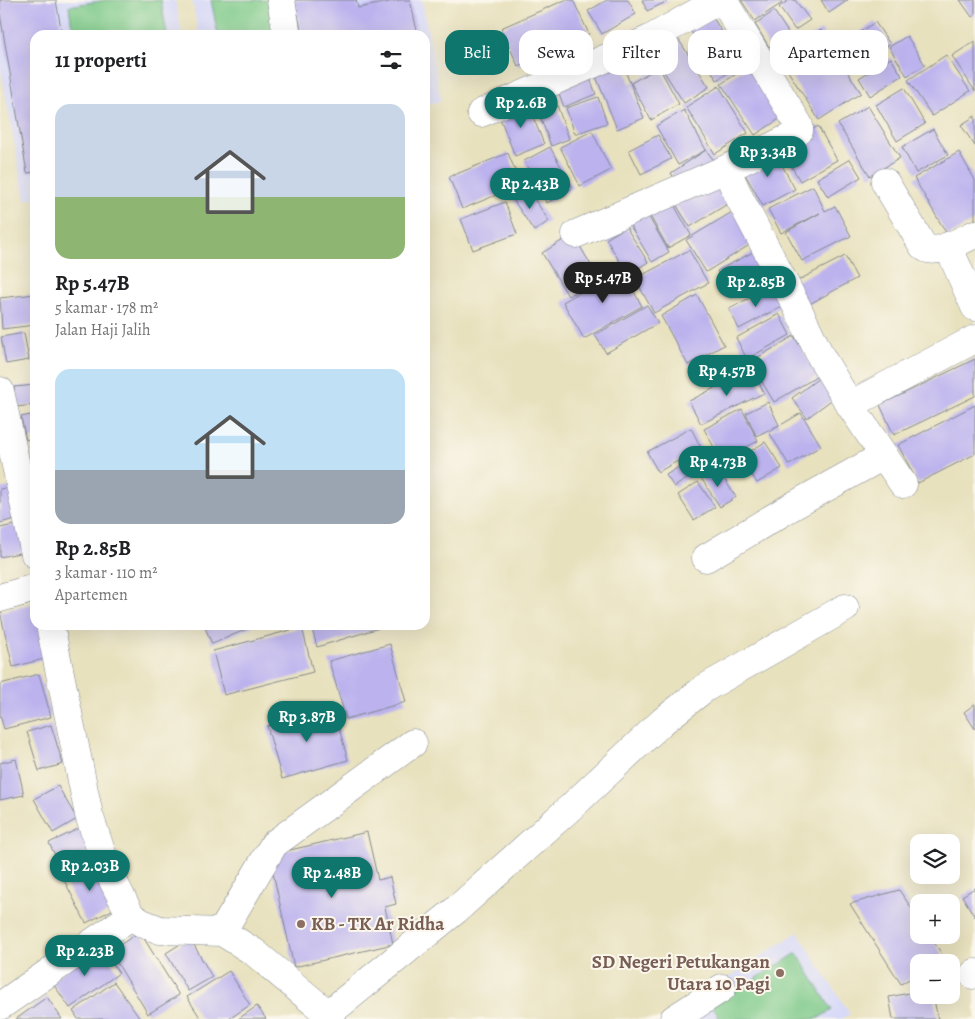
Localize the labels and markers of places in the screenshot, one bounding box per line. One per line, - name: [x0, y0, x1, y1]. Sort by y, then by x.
- pin: Rp 2.6B: [475, 86, 567, 129]
- pin: Rp 3.34B: [716, 136, 820, 178]
- pin: Rp 2.43B: [478, 168, 582, 210]
- pin: Rp 5.47B: [551, 262, 655, 304]
- pin: Rp 2.85B: [704, 266, 808, 308]
- pin: Rp 4.57B: [675, 354, 779, 397]
- pin: Rp 4.73B: [666, 446, 770, 488]
- pin: Rp 3.87B: [255, 700, 359, 743]
- pin: Rp 2.03B: [38, 850, 142, 892]
- pin: Rp 2.48B: [280, 856, 384, 899]
- place label: KB - TK Ar Ridha: [311, 911, 445, 937]
- marker: KB - TK Ar Ridha: [295, 918, 307, 930]
- pin: Rp 2.23B: [33, 934, 137, 977]
- place label: SD Negeri Petukangan Utara 10 Pagi: [592, 949, 770, 997]
- marker: SD Negeri Petukangan Utara 10 Pagi: [774, 967, 786, 979]

